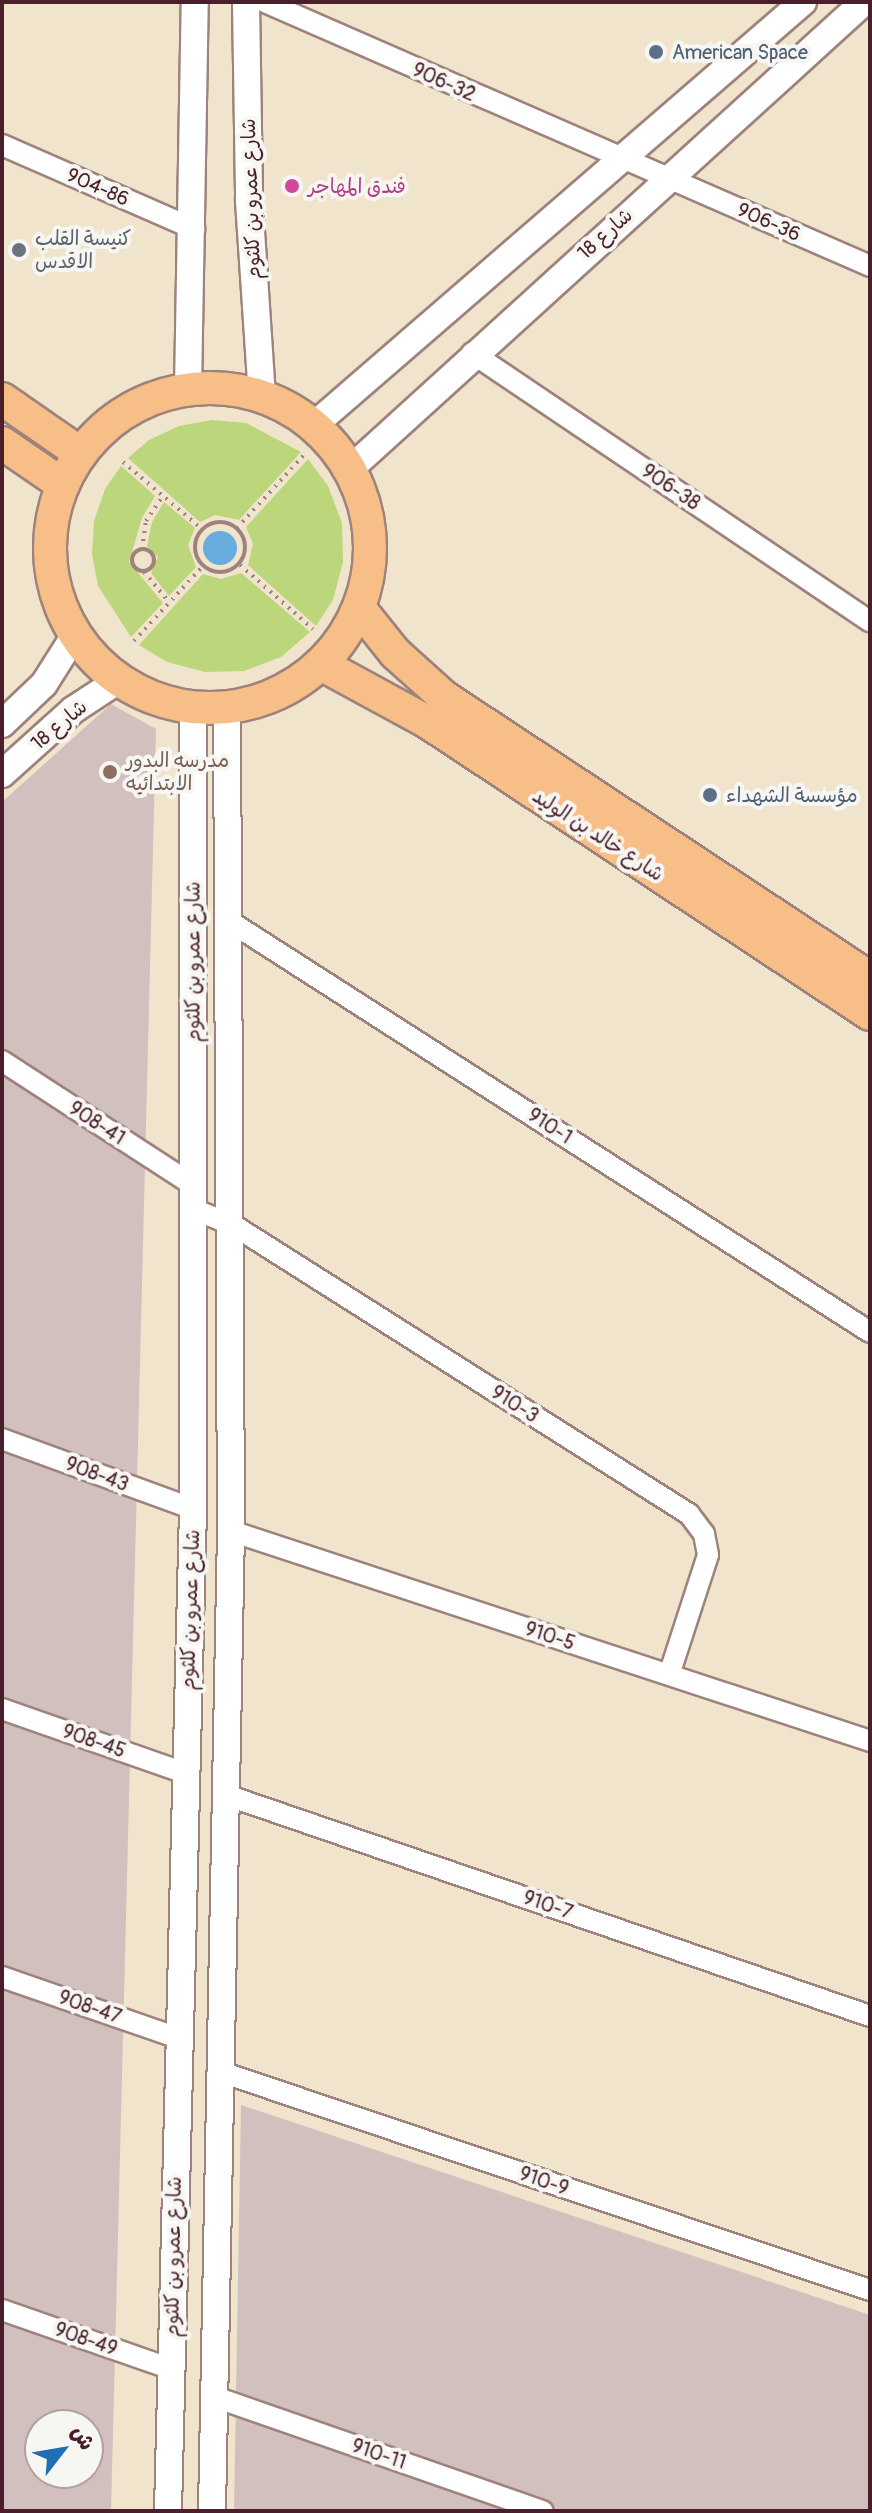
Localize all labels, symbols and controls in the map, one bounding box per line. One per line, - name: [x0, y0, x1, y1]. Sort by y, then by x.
- place label: American Space: [672, 40, 808, 64]
- marker: American Space: [647, 43, 665, 61]
- street label: 906-32: [409, 58, 479, 106]
- street label: شارع عمرو بن كلثوم: [236, 118, 266, 280]
- street label: 904-86: [63, 163, 133, 211]
- place label: فندق المهاجر: [308, 174, 406, 198]
- marker: فندق المهاجر: [283, 177, 301, 195]
- street label: 906-36: [734, 197, 804, 247]
- street label: شارع 18: [573, 203, 637, 265]
- place label: كنيسة القلب الاقدس: [35, 226, 131, 273]
- marker: كنيسة القلب الاقدس: [10, 241, 28, 259]
- street label: 906-38: [637, 459, 705, 515]
- street label: شارع 18: [26, 695, 92, 755]
- place label: مدرسه البدور الابتدائيه: [126, 748, 229, 795]
- marker: مدرسه البدور الابتدائيه: [101, 763, 119, 781]
- place label: مؤسسة الشهداء: [726, 783, 858, 807]
- street label: شارع خالد بن الوليد: [528, 784, 668, 886]
- marker: مؤسسة الشهداء: [701, 786, 719, 804]
- street label: شارع عمرو بن كلثوم: [181, 882, 205, 1042]
- street label: 908-41: [64, 1096, 130, 1150]
- street label: 910-1: [523, 1103, 577, 1149]
- street label: 910-3: [487, 1380, 543, 1428]
- street label: 908-43: [62, 1452, 132, 1496]
- street label: شارع عمرو بن كلثوم: [175, 1529, 205, 1691]
- street label: 910-5: [522, 1617, 578, 1655]
- street label: 908-45: [59, 1719, 129, 1763]
- street label: 910-7: [520, 1885, 576, 1925]
- street label: 908-47: [55, 1985, 125, 2029]
- street label: 910-9: [516, 2161, 572, 2201]
- street label: شارع عمرو بن كلثوم: [160, 2176, 186, 2338]
- street label: 908-49: [52, 2317, 120, 2361]
- north arrow: [24, 2409, 104, 2489]
- text: ش: [65, 2420, 101, 2455]
- street label: 910-11: [349, 2434, 409, 2474]

